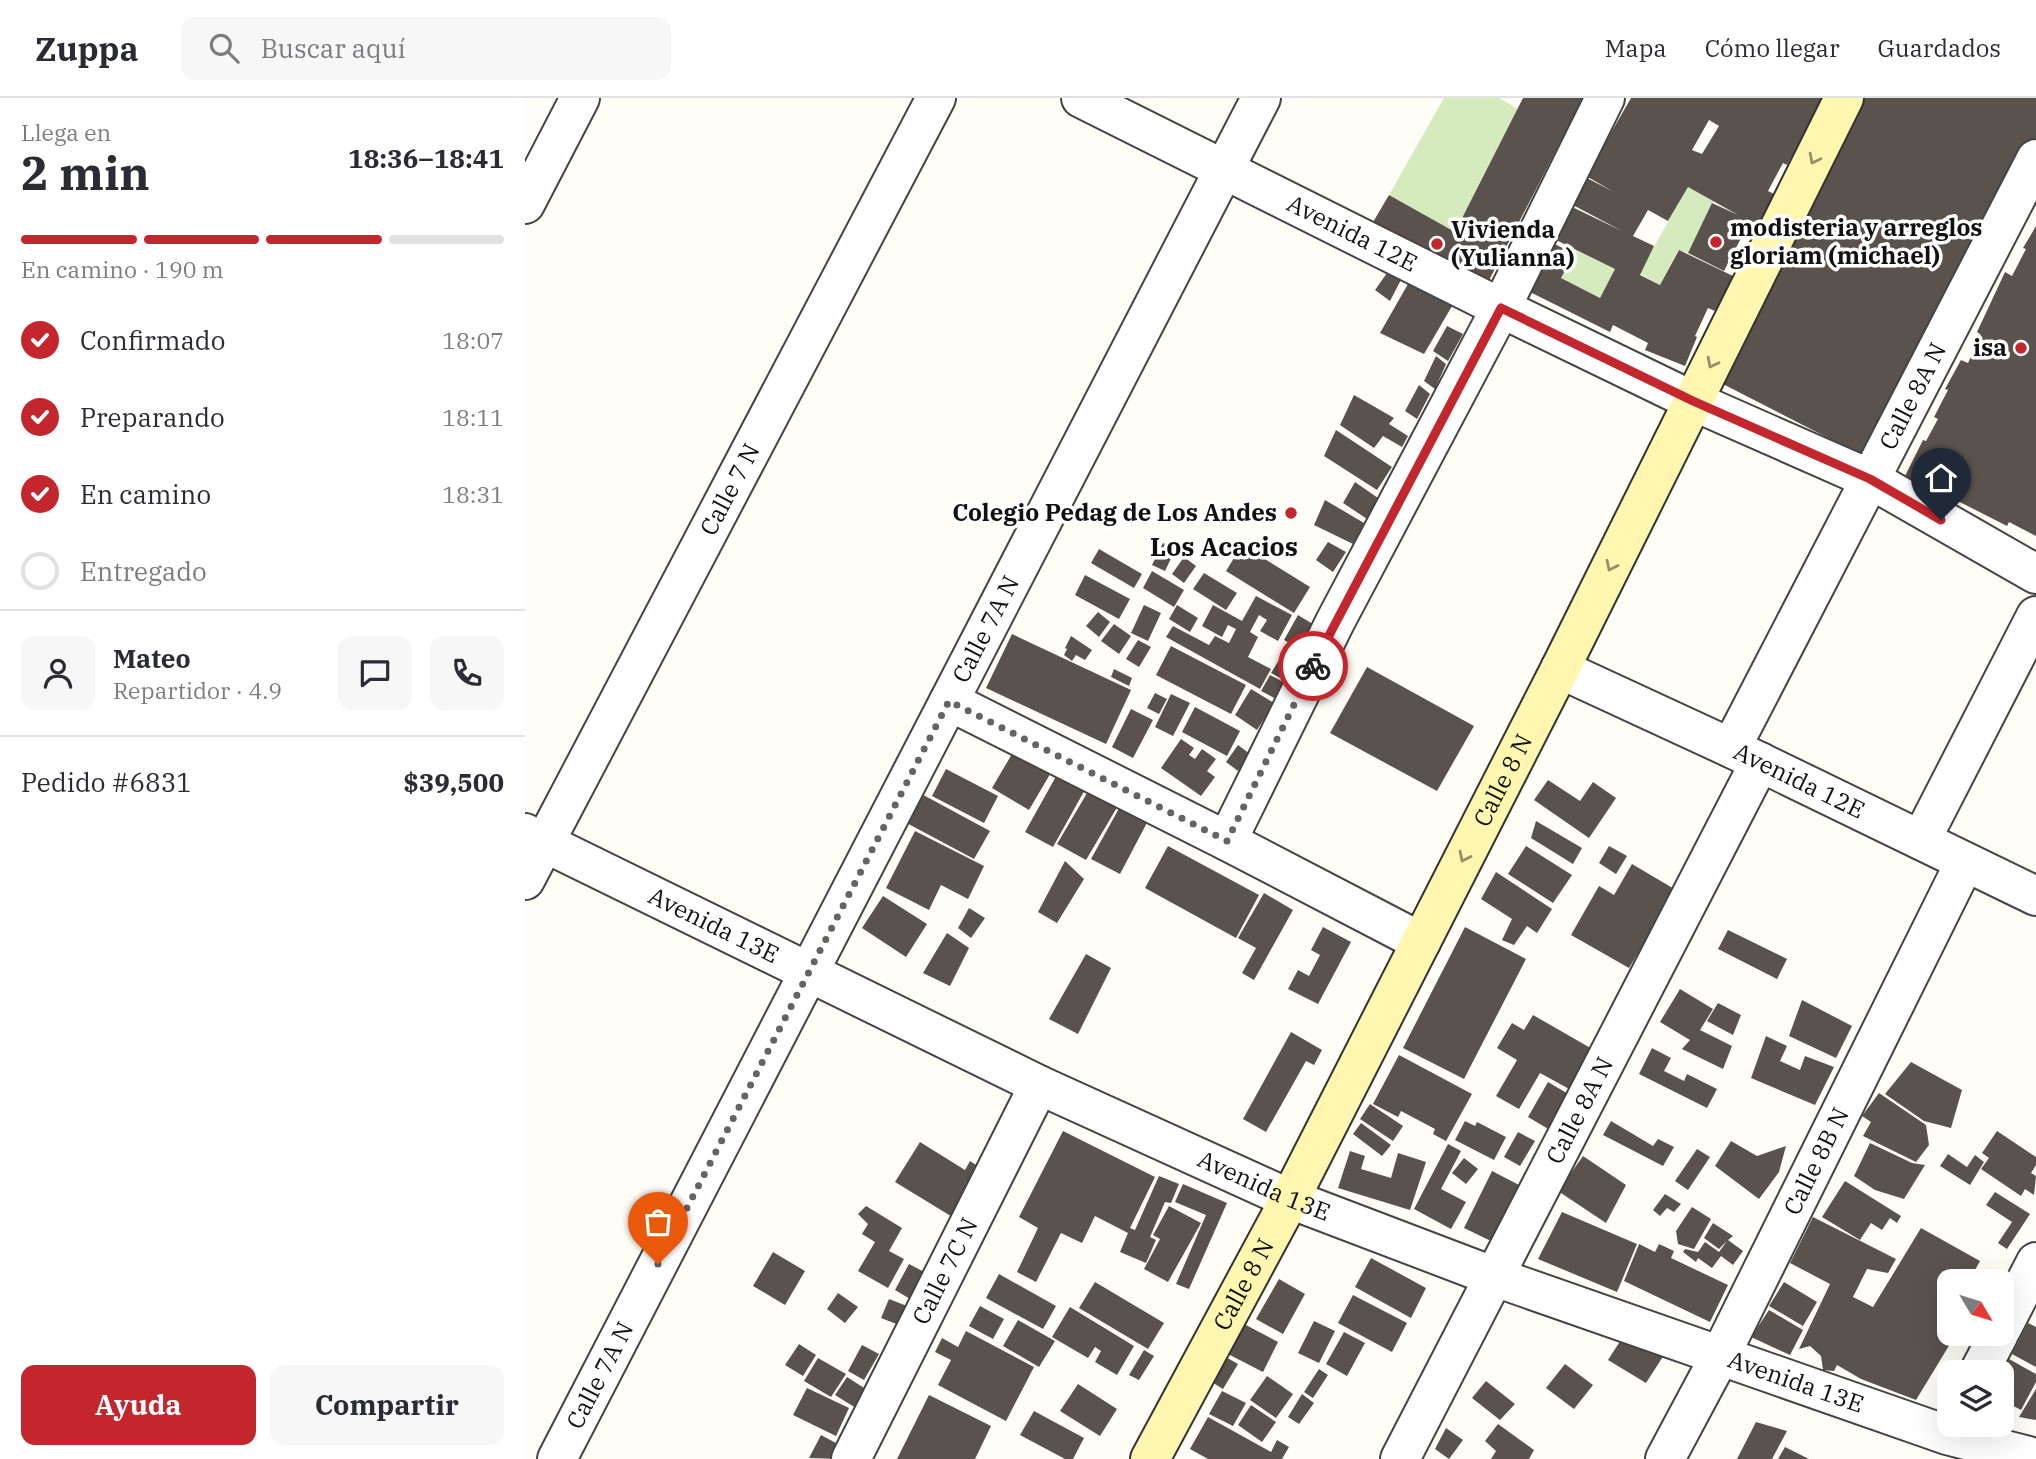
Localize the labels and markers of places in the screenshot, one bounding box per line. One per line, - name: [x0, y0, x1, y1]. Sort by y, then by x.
- place label: modisteria y arreglos gloriam (michael): [1730, 211, 1983, 271]
- place label: Vivienda (Yulianna): [1451, 213, 1574, 273]
- marker: modisteria y arreglos gloriam (michael): [1708, 234, 1724, 250]
- marker: Vivienda (Yulianna): [1429, 236, 1445, 252]
- place label: isa: [1973, 331, 2007, 363]
- marker: isa: [2013, 340, 2029, 356]
- pin: [1911, 448, 1971, 520]
- place label: Colegio Pedag de Los Andes: [952, 496, 1277, 528]
- marker: Colegio Pedag de Los Andes: [1283, 505, 1299, 521]
- pin: [628, 1192, 688, 1264]

